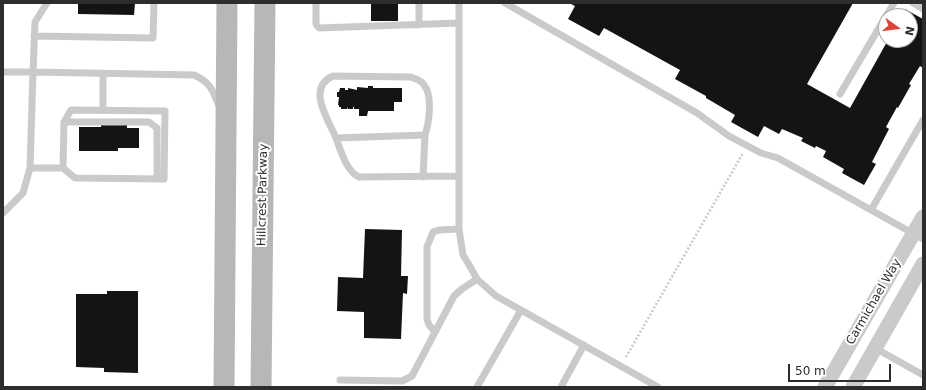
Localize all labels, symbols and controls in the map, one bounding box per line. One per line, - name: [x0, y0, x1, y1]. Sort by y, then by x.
- north arrow: [878, 8, 918, 48]
- text: N: [902, 25, 917, 37]
- street label: Hillcrest Parkway: [255, 144, 271, 246]
- street label: Carmichael Way: [843, 256, 905, 348]
- scale bar: [790, 356, 893, 382]
- text: 50 m: [795, 364, 826, 378]

